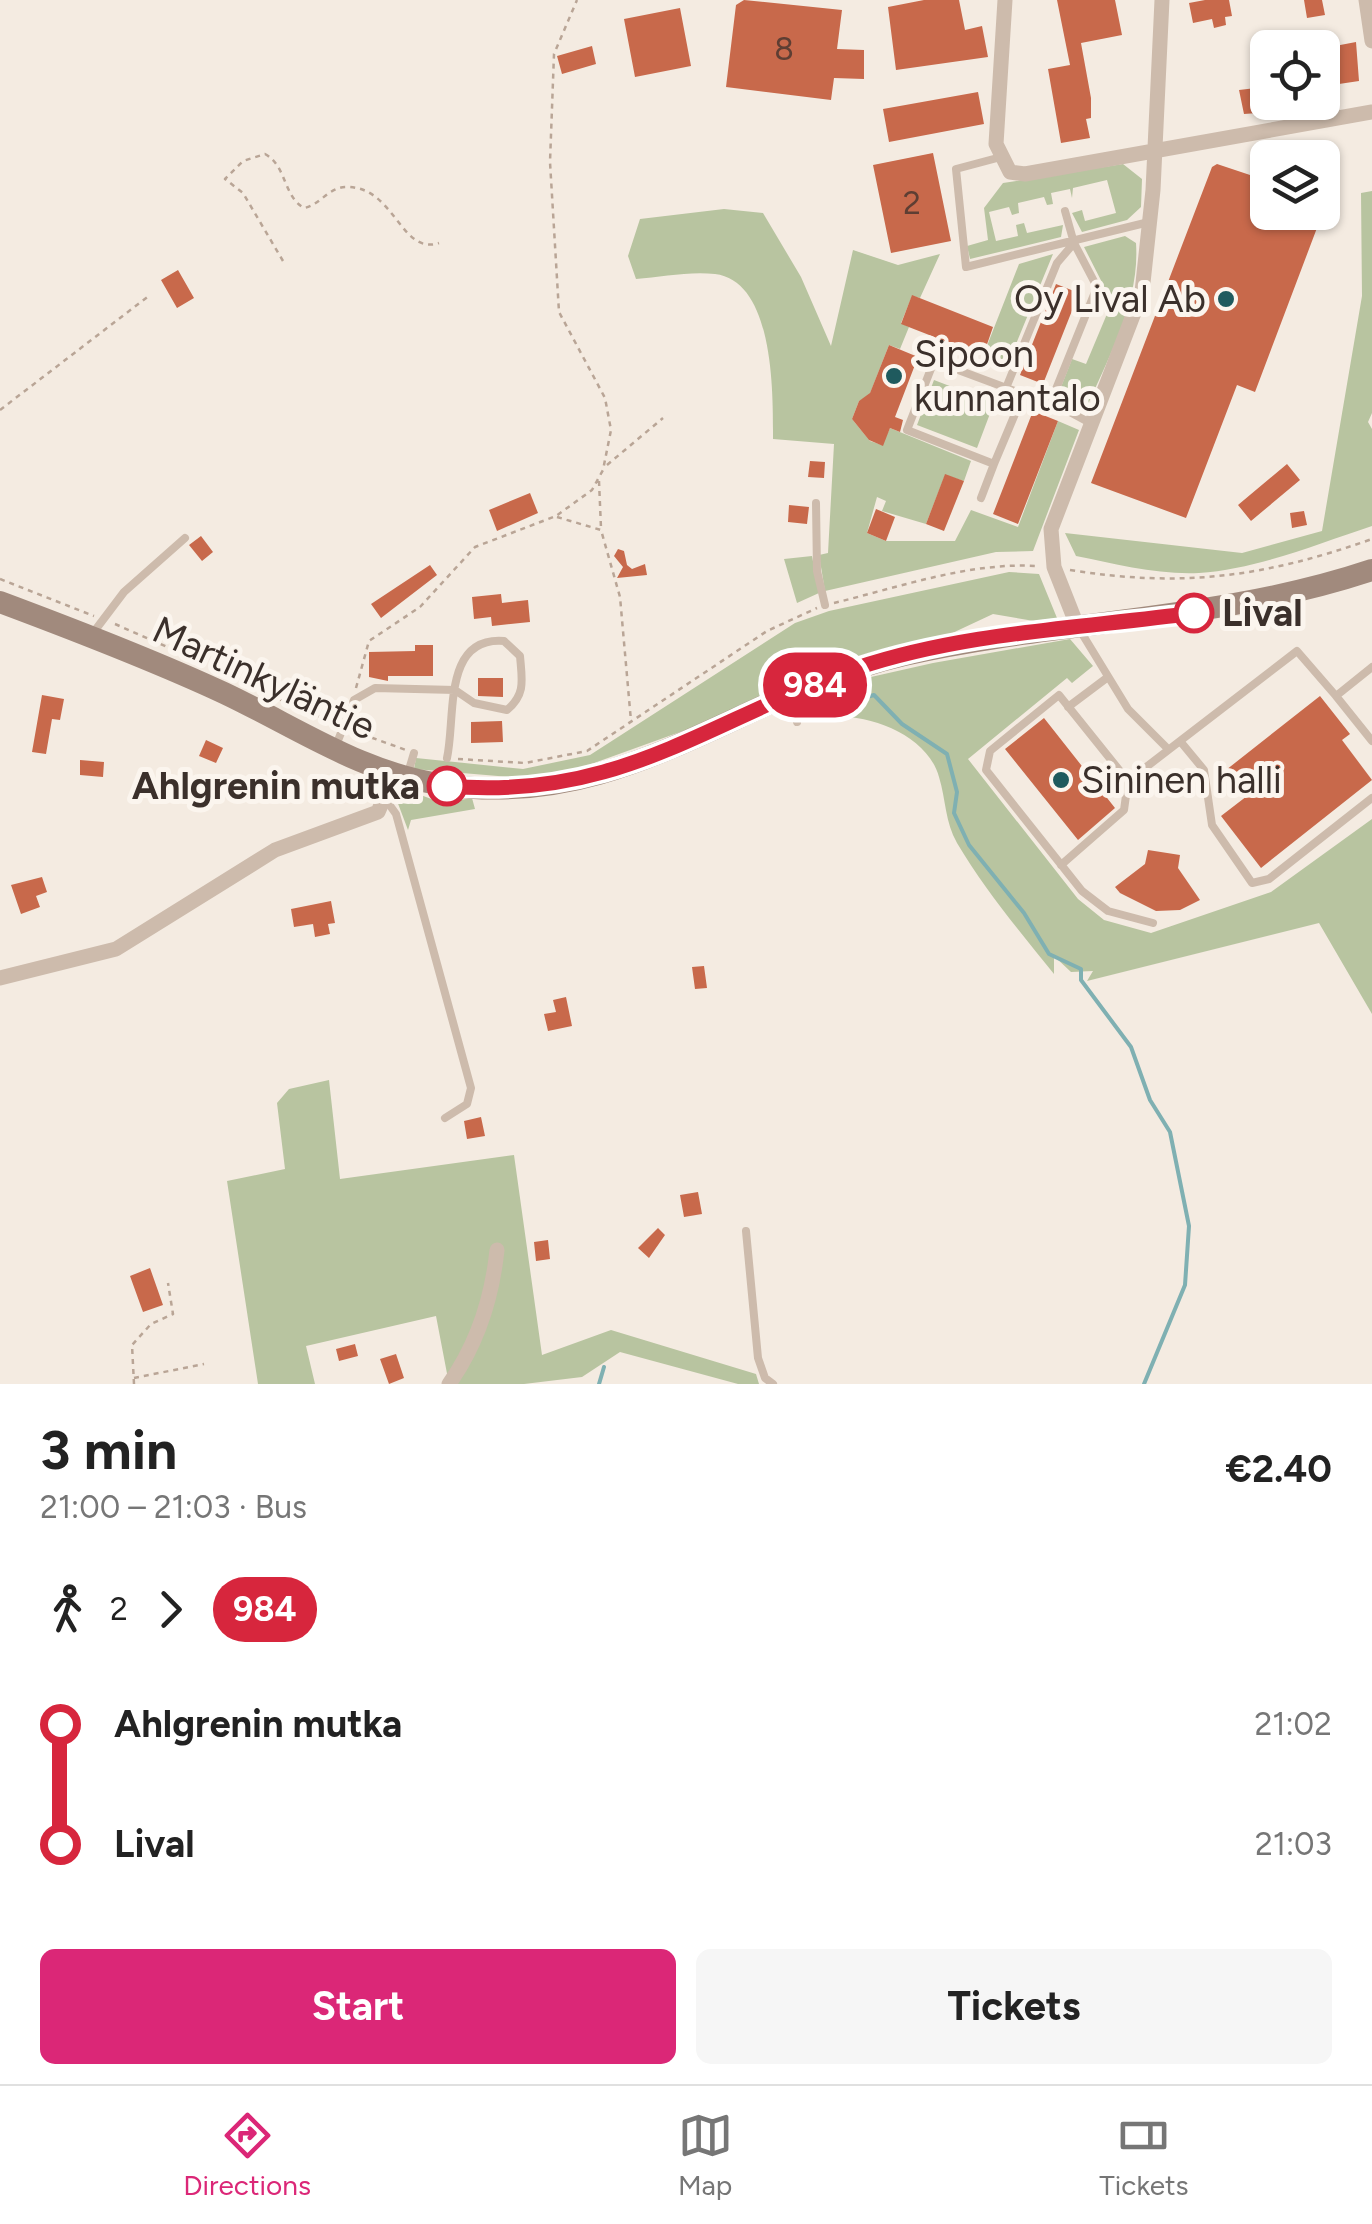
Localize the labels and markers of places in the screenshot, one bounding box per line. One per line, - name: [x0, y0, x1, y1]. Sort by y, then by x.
- place label: Oy Lival Ab: [1014, 276, 1206, 322]
- marker: Oy Lival Ab: [1215, 288, 1237, 310]
- place label: Sipoon kunnantalo: [914, 331, 1101, 421]
- marker: Sipoon kunnantalo: [883, 365, 905, 387]
- place label: Lival: [1222, 590, 1302, 636]
- marker: Lival: [1175, 594, 1213, 632]
- place label: Sininen halli: [1081, 757, 1282, 803]
- place label: Ahlgrenin mutka: [132, 763, 420, 809]
- marker: Ahlgrenin mutka: [428, 767, 466, 805]
- marker: Sininen halli: [1050, 769, 1072, 791]

